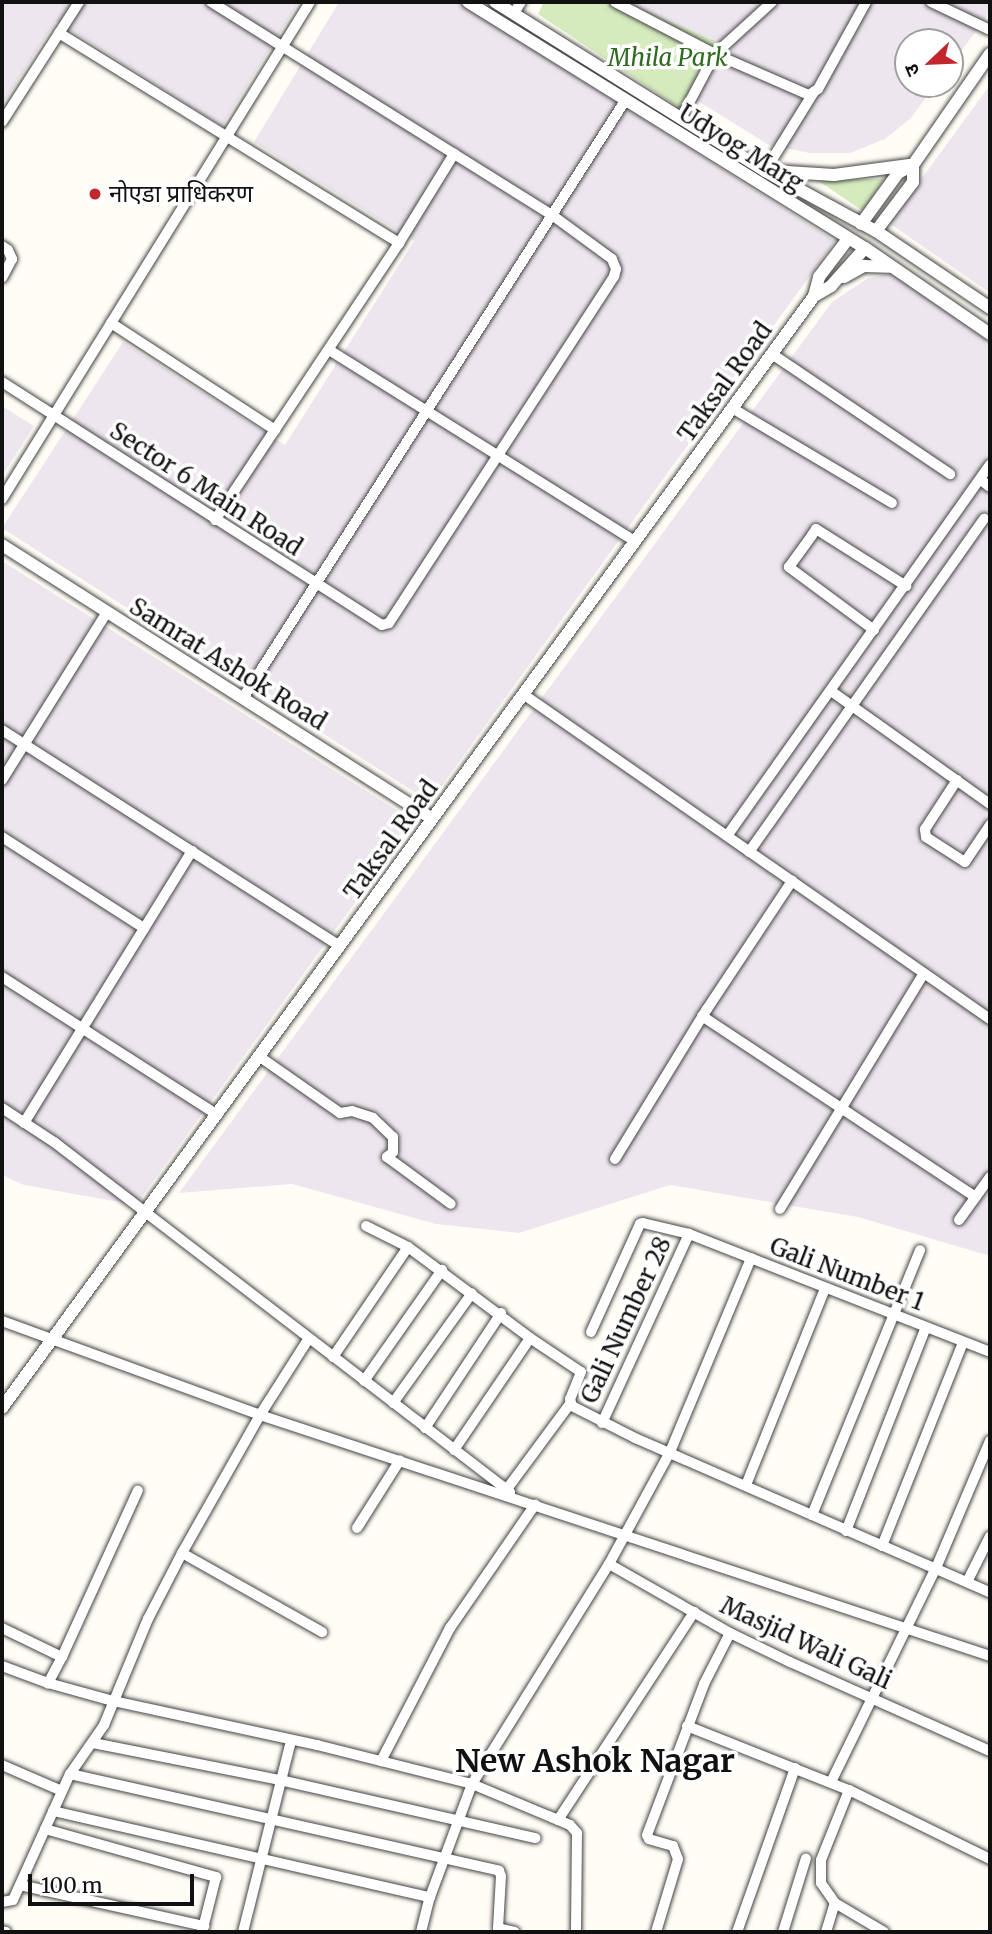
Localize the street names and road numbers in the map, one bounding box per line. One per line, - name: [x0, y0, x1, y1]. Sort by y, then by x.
- street label: Udyog Marg: [673, 98, 809, 198]
- street label: Taksal Road: [672, 317, 778, 447]
- street label: Sector 6 Main Road: [104, 416, 308, 562]
- street label: Samrat Ashok Road: [124, 592, 332, 736]
- street label: Taksal Road: [338, 775, 444, 905]
- street label: Gali Number 1: [766, 1231, 928, 1317]
- street label: Gali Number 28: [575, 1232, 677, 1408]
- street label: Masjid Wali Gali: [716, 1591, 896, 1695]

